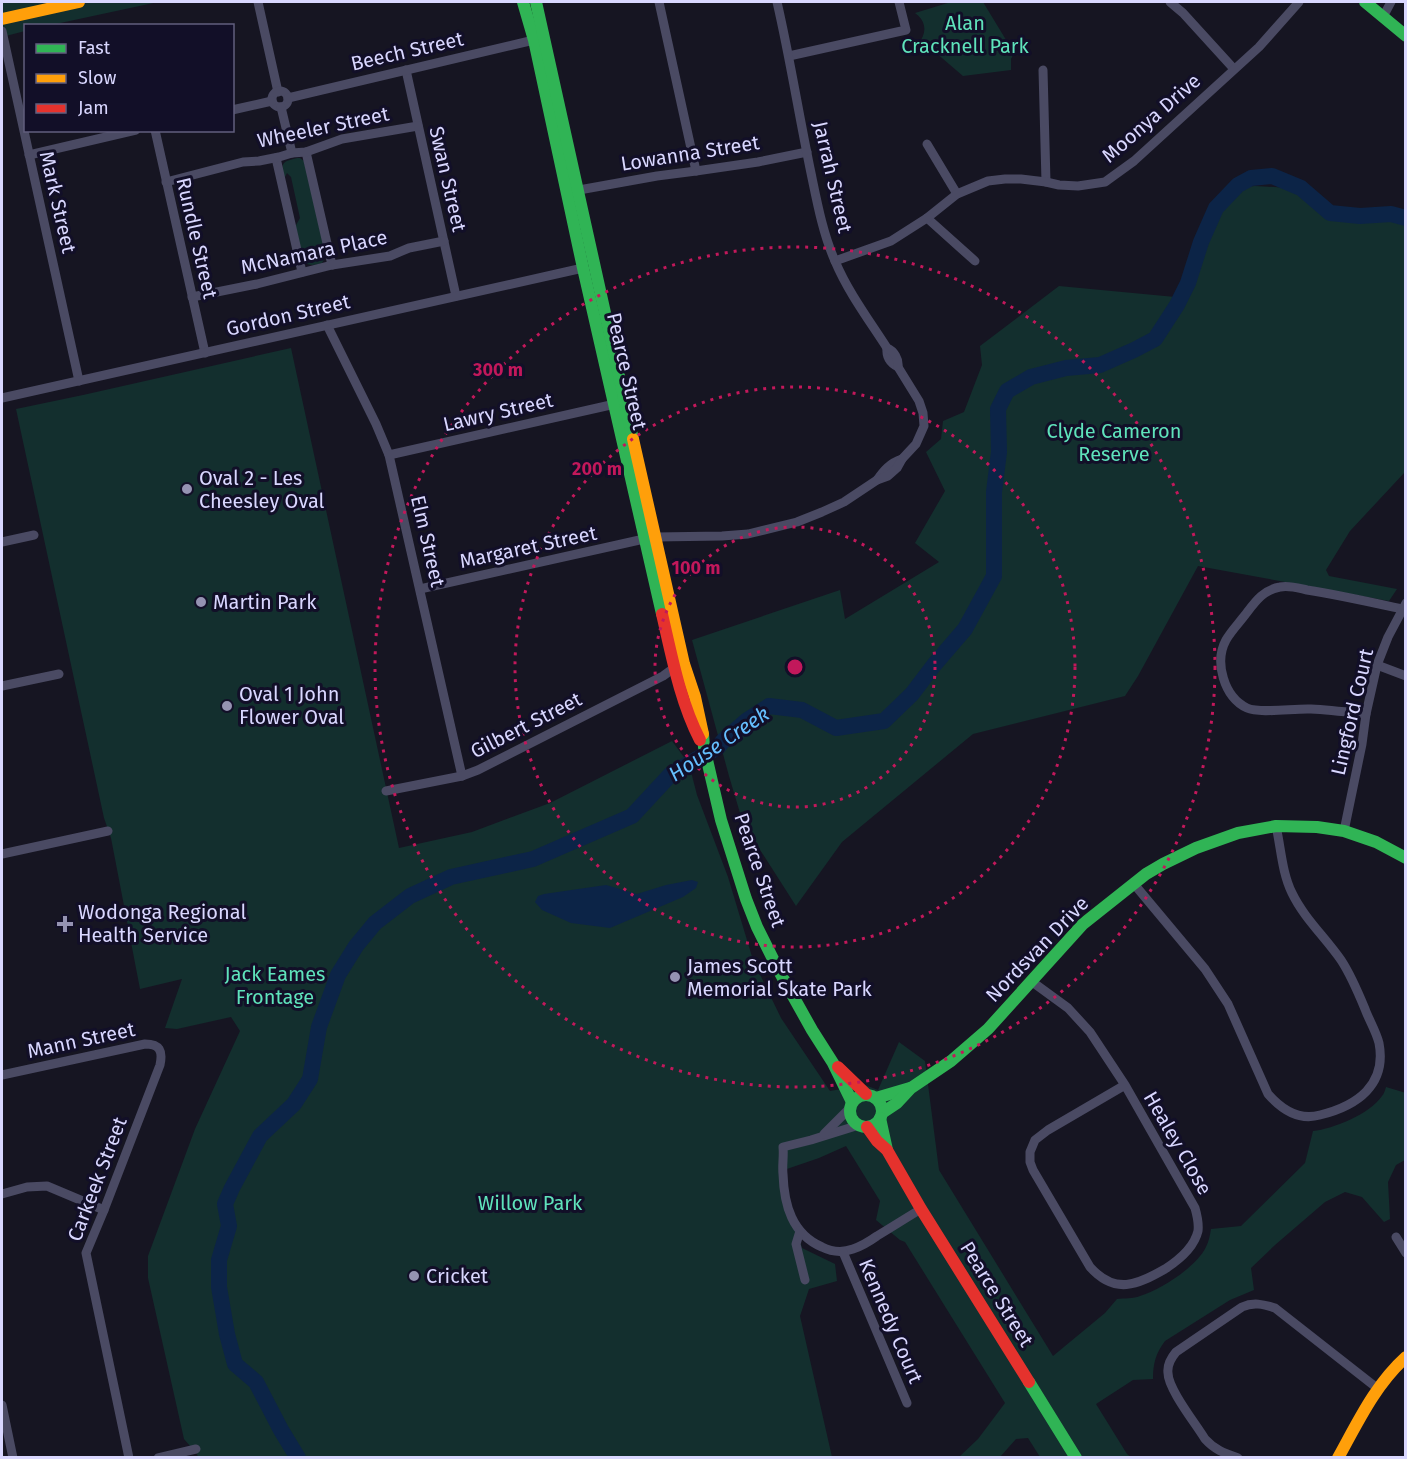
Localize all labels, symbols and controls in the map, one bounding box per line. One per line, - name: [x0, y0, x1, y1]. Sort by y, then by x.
- park label: Alan Cracknell Park: [901, 11, 1030, 58]
- legend: [24, 24, 234, 132]
- street label: Beech Street: [348, 26, 466, 76]
- text: Fast: [78, 37, 111, 59]
- text: Slow: [78, 67, 117, 89]
- street label: Moonya Drive: [1097, 69, 1205, 167]
- text: Jam: [78, 97, 109, 119]
- street label: Wheeler Street: [255, 101, 392, 153]
- street label: Jarrah Street: [808, 119, 858, 236]
- street label: Swan Street: [424, 124, 472, 235]
- street label: Lowanna Street: [619, 130, 762, 176]
- street label: Mark Street: [35, 149, 82, 256]
- street label: Rundle Street: [171, 175, 223, 302]
- street label: McNamara Place: [239, 225, 389, 279]
- street label: Gordon Street: [224, 289, 353, 341]
- street label: Pearce Street: [602, 310, 652, 433]
- text: 300 m: [472, 359, 523, 381]
- street label: Lawry Street: [441, 388, 556, 436]
- park label: Clyde Cameron Reserve: [1046, 419, 1182, 466]
- text: 200 m: [572, 458, 622, 480]
- place label: Oval 2 - Les Cheesley Oval: [199, 466, 325, 513]
- marker: Oval 2 - Les Cheesley Oval: [180, 482, 194, 496]
- street label: Elm Street: [406, 493, 450, 590]
- street label: Margaret Street: [457, 521, 600, 573]
- text: 100 m: [672, 557, 720, 579]
- place label: Martin Park: [213, 590, 317, 614]
- marker: Martin Park: [194, 595, 208, 609]
- street label: Lingford Court: [1326, 646, 1378, 778]
- centre of rings: [785, 657, 805, 677]
- place label: Oval 1 John Flower Oval: [239, 682, 344, 729]
- street label: Gilbert Street: [466, 686, 586, 763]
- marker: Oval 1 John Flower Oval: [220, 699, 234, 713]
- water label: House Creek: [664, 701, 774, 787]
- street label: Pearce Street: [729, 810, 791, 931]
- street label: Nordsvan Drive: [981, 891, 1093, 1007]
- place label: Wodonga Regional Health Service: [78, 900, 246, 947]
- marker: Wodonga Regional Health Service: [56, 915, 74, 933]
- place label: James Scott Memorial Skate Park: [687, 954, 872, 1001]
- park label: Jack Eames Frontage: [225, 962, 325, 1009]
- marker: James Scott Memorial Skate Park: [668, 970, 682, 984]
- street label: Mann Street: [25, 1017, 138, 1063]
- street label: Healey Close: [1139, 1087, 1217, 1199]
- street label: Carkeek Street: [62, 1113, 132, 1245]
- park label: Willow Park: [478, 1191, 583, 1215]
- street label: Pearce Street: [955, 1237, 1039, 1352]
- street label: Kennedy Court: [854, 1255, 928, 1388]
- place label: Cricket: [426, 1264, 489, 1288]
- marker: Cricket: [407, 1269, 421, 1283]

